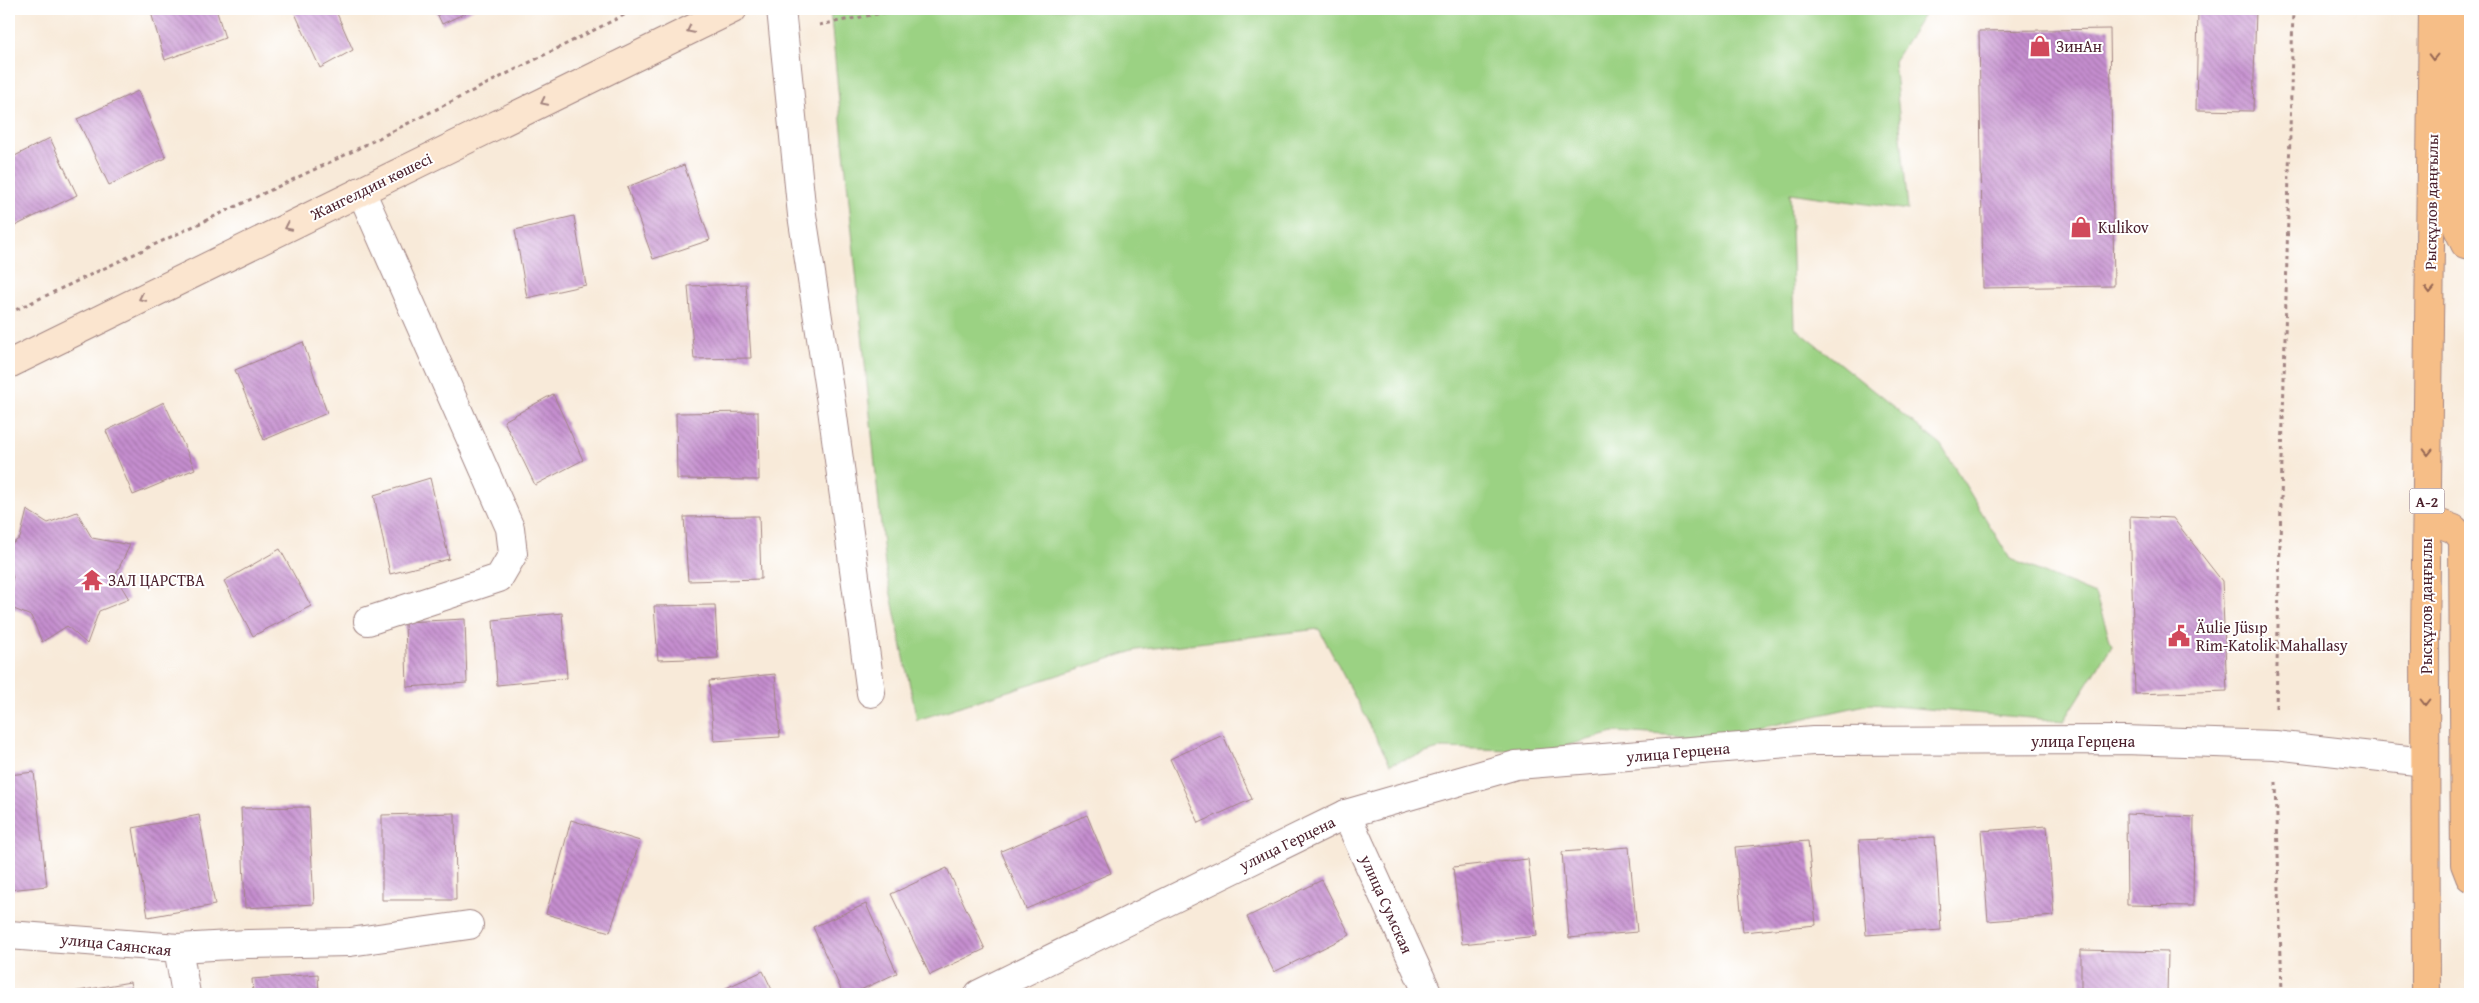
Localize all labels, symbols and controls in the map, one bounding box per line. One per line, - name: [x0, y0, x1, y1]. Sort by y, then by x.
- one-way arrow: [686, 24, 695, 34]
- shop icon: ЗинАн: [2027, 33, 2053, 59]
- place label: ЗинАн: [2056, 34, 2102, 58]
- one-way arrow: [2427, 54, 2438, 62]
- one-way arrow: [540, 95, 549, 105]
- street label: Рысқұлов даңғылы: [2418, 134, 2444, 270]
- street label: Жангелдин көшесі: [305, 146, 436, 226]
- shop icon: Kulikov: [2068, 214, 2094, 240]
- place label: Kulikov: [2098, 215, 2149, 239]
- one-way arrow: [284, 221, 293, 231]
- one-way arrow: [2424, 286, 2435, 294]
- one-way arrow: [138, 292, 147, 303]
- one-way arrow: [2422, 449, 2433, 457]
- road number: A-2: [2410, 488, 2444, 514]
- street label: Рысқұлов даңғылы: [2414, 538, 2438, 674]
- temple icon: ЗАЛ ЦАРСТВА: [79, 567, 105, 593]
- place label: ЗАЛ ЦАРСТВА: [108, 568, 205, 592]
- place label: Äulie Jüsıp Rim-Katolik Mahallasy: [2196, 615, 2348, 657]
- public building icon: Äulie Jüsıp Rim-Katolik Mahallasy: [2166, 623, 2192, 649]
- one-way arrow: [2420, 699, 2430, 707]
- street label: улица Герцена: [2030, 729, 2135, 753]
- street label: улица Герцена: [1624, 735, 1731, 769]
- street label: улица Герцена: [1234, 809, 1339, 877]
- street label: улица Сумская: [1354, 850, 1420, 957]
- street label: улица Саянская: [58, 926, 173, 962]

